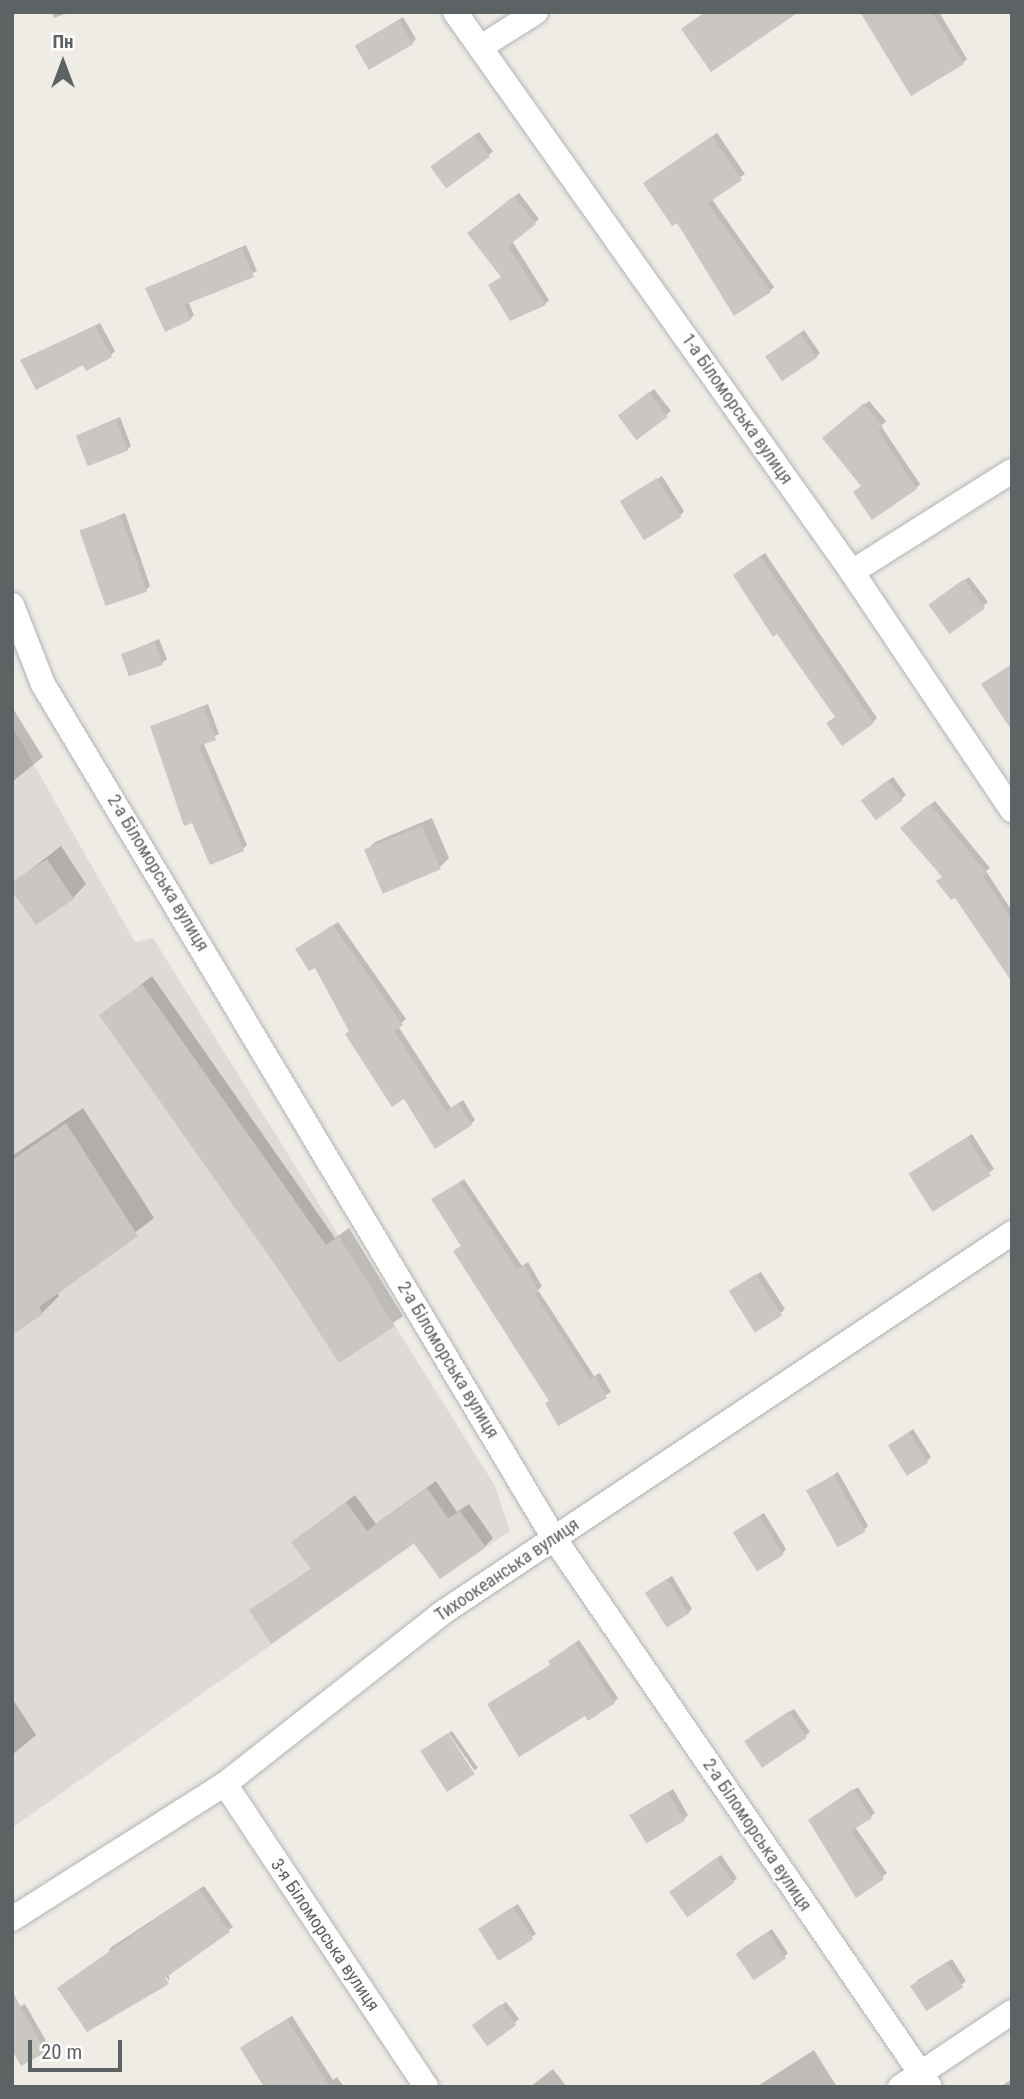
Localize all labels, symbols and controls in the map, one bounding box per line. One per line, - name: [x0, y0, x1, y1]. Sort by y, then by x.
- north arrow: [28, 28, 98, 98]
- text: Пн: [52, 30, 74, 53]
- street label: 1-а Біломорська вулиця: [677, 330, 797, 488]
- street label: 2-а Біломорська вулиця: [103, 791, 213, 955]
- street label: 2-а Біломорська вулиця: [393, 1278, 503, 1442]
- street label: Тихоокеанська вулиця: [431, 1514, 583, 1626]
- street label: 2-а Біломорська вулиця: [698, 1755, 816, 1915]
- street label: 3-я Біломорська вулиця: [266, 1855, 384, 2015]
- scale bar: [32, 2025, 126, 2070]
- text: 20 m: [41, 2040, 82, 2064]

